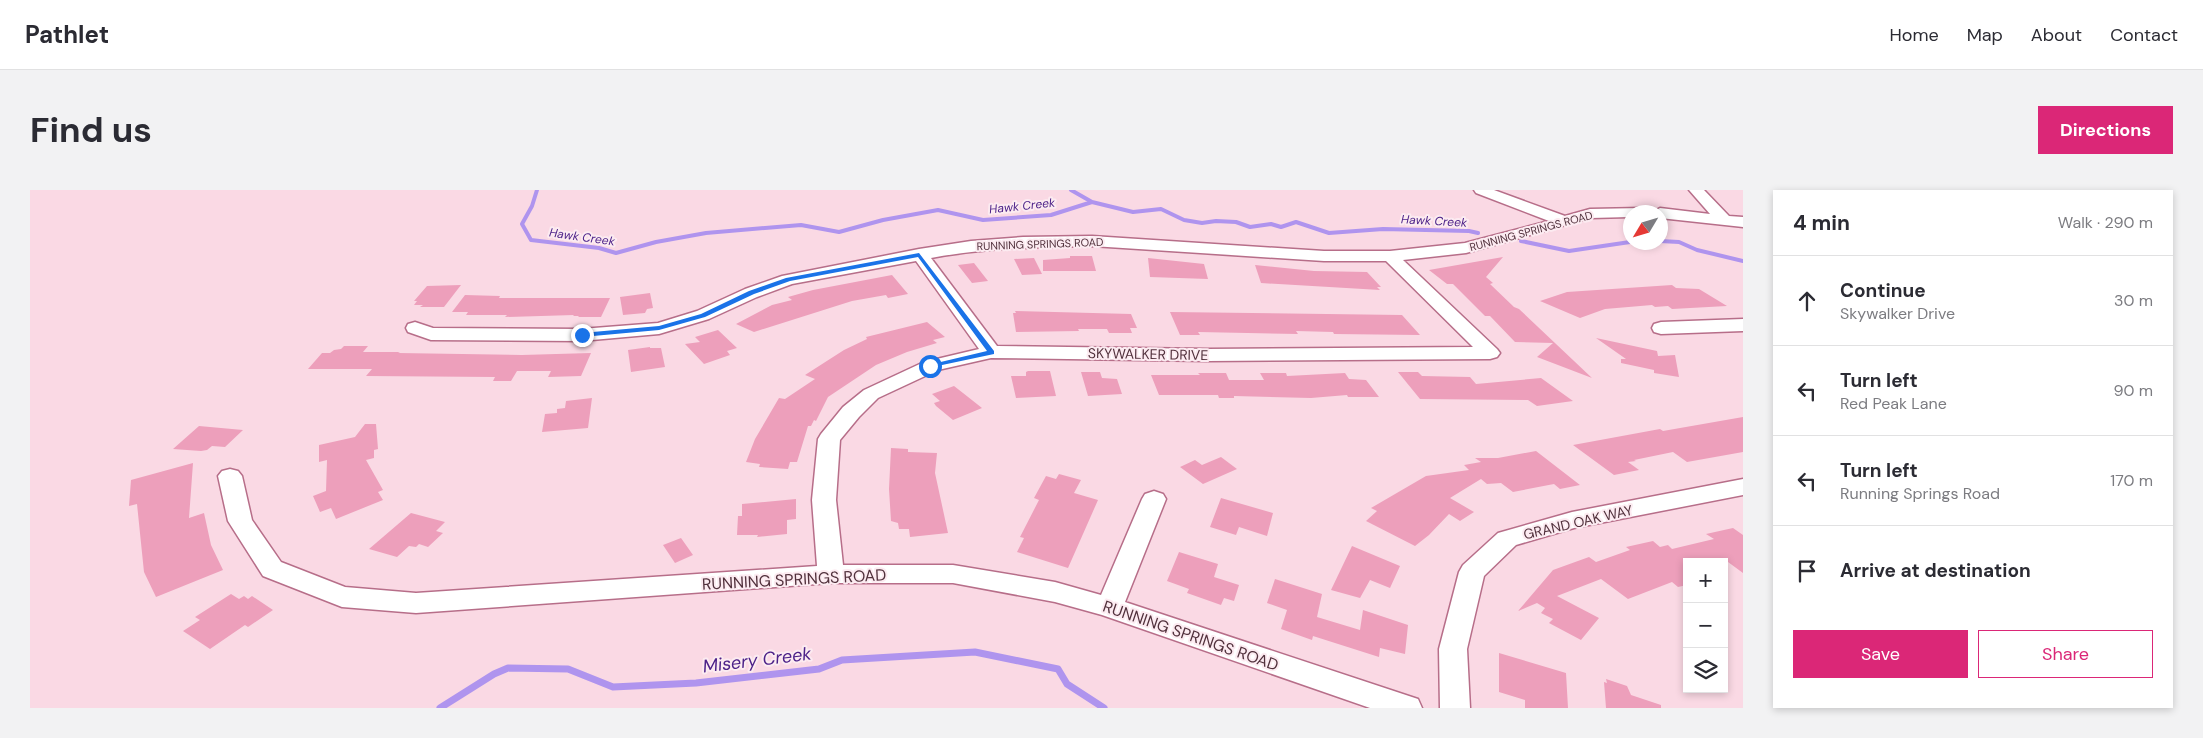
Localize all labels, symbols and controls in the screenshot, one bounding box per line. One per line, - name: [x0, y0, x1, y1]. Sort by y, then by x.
- text: Pathlet: [25, 19, 109, 50]
- text: Home: [1889, 23, 1939, 47]
- text: Map: [1967, 23, 2003, 47]
- text: About: [2031, 23, 2082, 47]
- text: Contact: [2110, 23, 2178, 47]
- button: Directions: [2038, 106, 2173, 154]
- text: Find us: [30, 107, 152, 153]
- water label: Hawk Creek: [988, 194, 1057, 217]
- north arrow: [1623, 205, 1668, 250]
- street label: RUNNING SPRINGS ROAD: [1468, 208, 1594, 254]
- text: 4 min: [1793, 209, 1850, 237]
- water label: Hawk Creek: [1401, 211, 1468, 231]
- text: Walk · 290 m: [2058, 212, 2153, 233]
- water label: Hawk Creek: [548, 224, 617, 250]
- street label: RUNNING SPRINGS ROAD: [976, 235, 1104, 253]
- text: Continue: [1840, 278, 1926, 303]
- icon: ahead: [1793, 287, 1821, 315]
- text: 30 m: [2114, 290, 2153, 311]
- text: Skywalker Drive: [1840, 303, 1955, 324]
- route end: [571, 324, 594, 347]
- street label: SKYWALKER DRIVE: [1088, 344, 1208, 364]
- route start: [919, 355, 942, 378]
- text: Turn left: [1840, 368, 1918, 393]
- icon: left: [1793, 377, 1821, 405]
- text: 90 m: [2113, 380, 2153, 401]
- text: Red Peak Lane: [1840, 393, 1947, 414]
- text: Turn left: [1840, 458, 1918, 483]
- icon: left: [1793, 467, 1821, 495]
- text: 170 m: [2110, 470, 2153, 491]
- text: Running Springs Road: [1840, 483, 2000, 504]
- street label: GRAND OAK WAY: [1522, 501, 1634, 543]
- icon: arrive: [1793, 557, 1821, 585]
- map controls: [1683, 558, 1728, 693]
- button: +: [1683, 558, 1728, 603]
- text: Arrive at destination: [1840, 558, 2031, 583]
- street label: RUNNING SPRINGS ROAD: [701, 564, 887, 595]
- street label: RUNNING SPRINGS ROAD: [1100, 596, 1281, 675]
- button: −: [1683, 603, 1728, 648]
- button: Save: [1793, 630, 1968, 678]
- button: Share: [1978, 630, 2153, 678]
- water label: Misery Creek: [701, 641, 813, 679]
- button: layers: [1683, 648, 1728, 693]

